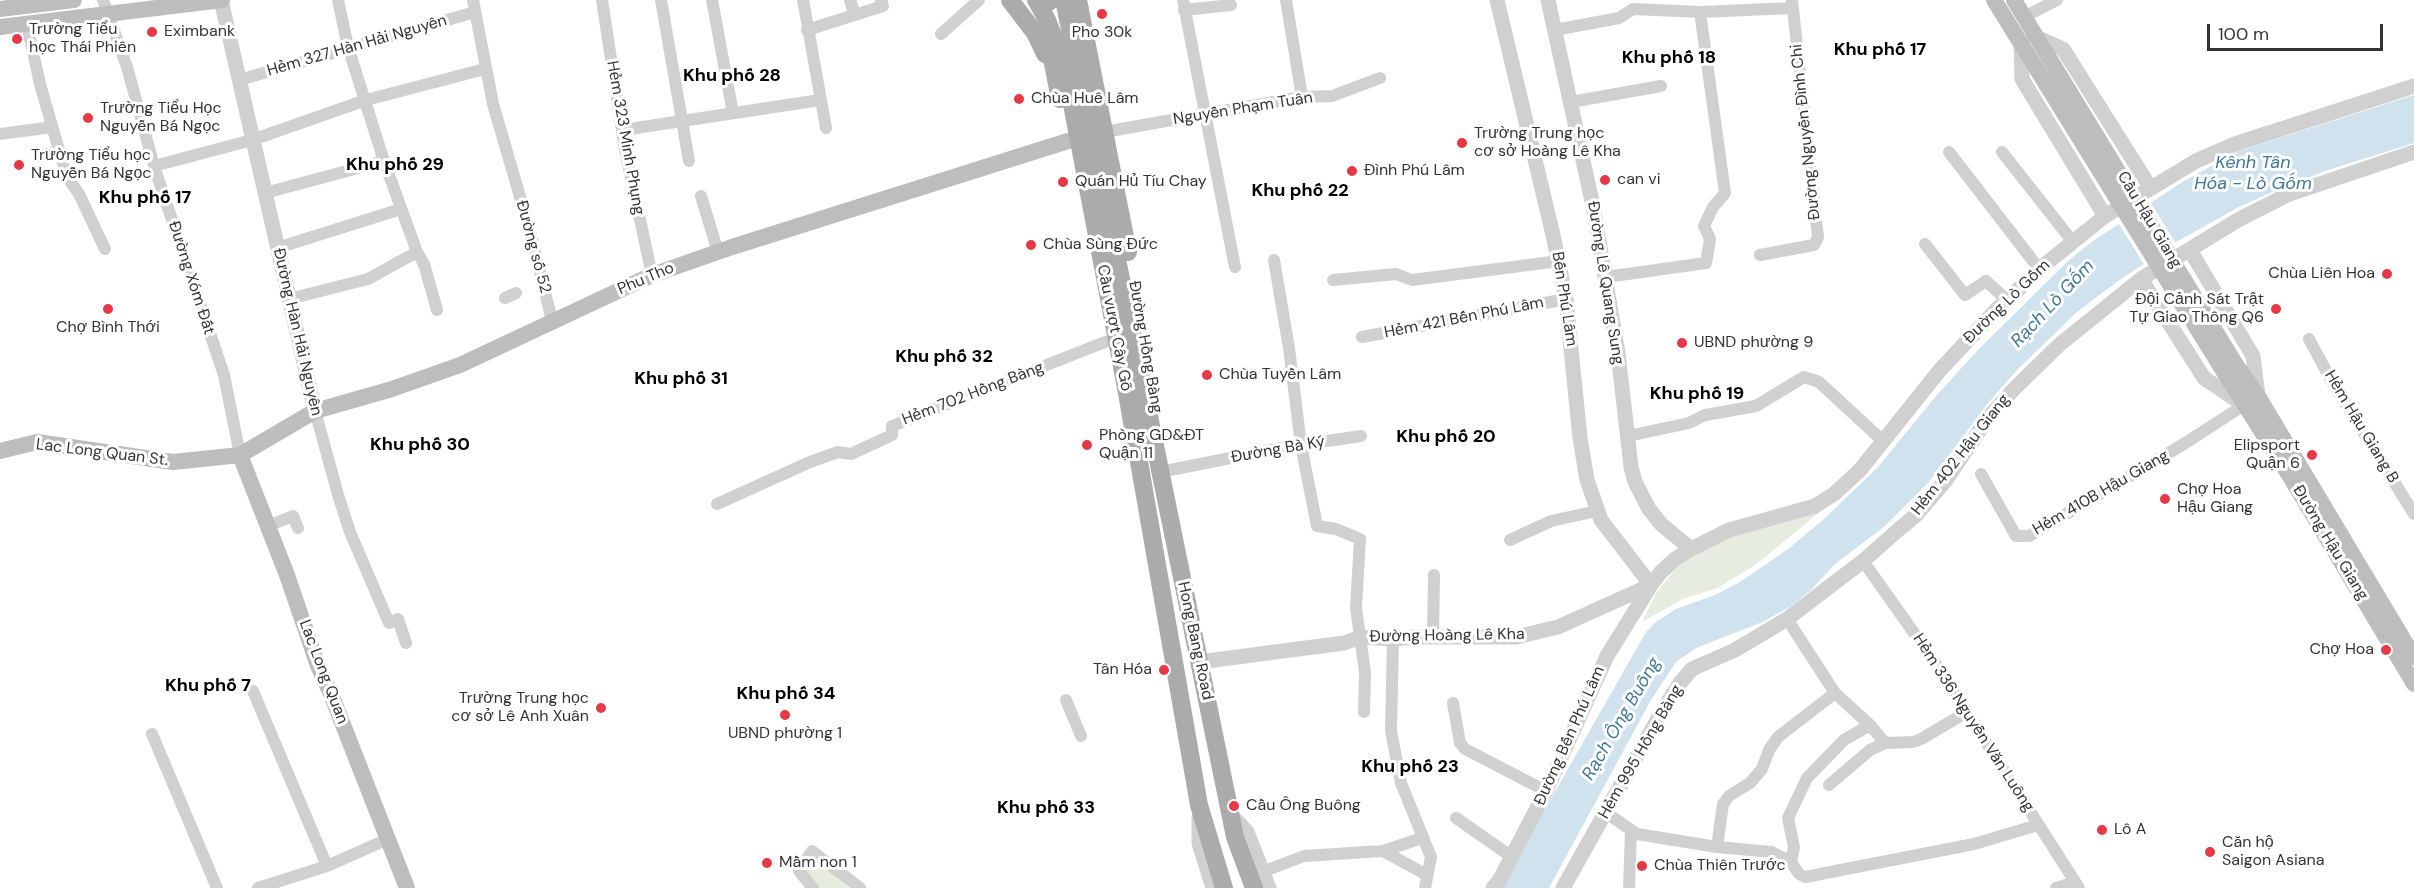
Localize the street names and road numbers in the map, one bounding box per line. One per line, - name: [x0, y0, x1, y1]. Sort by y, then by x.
- street label: Hẻm 327 Hàn Hải Nguyên: [265, 11, 449, 81]
- street label: Đường Nguyễn Đình Chi: [1787, 43, 1825, 221]
- street label: Hẻm 323 Minh Phụng: [602, 59, 648, 217]
- street label: Nguyễn Phạm Tuân: [1172, 88, 1314, 130]
- street label: Cầu Hậu Giang: [2113, 168, 2185, 272]
- street label: Đường số 52: [511, 198, 555, 296]
- street label: Đường Lê Quang Sung: [1583, 200, 1627, 366]
- street label: Đường Xóm Đất: [164, 219, 218, 337]
- street label: Đường Hàn Hải Nguyên: [268, 246, 326, 418]
- street label: Bến Phú Lâm: [1547, 250, 1581, 348]
- street label: Đường Lò Gốm: [1960, 256, 2054, 348]
- street label: Phu Tho: [615, 259, 677, 299]
- street label: Cầu vượt Cây Gõ: [1092, 263, 1136, 393]
- street label: Đường Hồng Bàng: [1124, 279, 1166, 415]
- street label: Hẻm 421 Bến Phú Lâm: [1383, 293, 1545, 343]
- street label: Hẻm 702 Hồng Bàng: [899, 358, 1047, 430]
- street label: Hẻm Hậu Giang B: [2320, 367, 2402, 487]
- street label: Hẻm 402 Hậu Giang: [1908, 391, 2014, 519]
- street label: Đường Bà Ký: [1230, 432, 1326, 468]
- street label: Lac Long Quan St.: [35, 435, 169, 471]
- street label: Hẻm 410B Hậu Giang: [2030, 446, 2172, 540]
- street label: Đường Hậu Giang: [2288, 482, 2372, 604]
- street label: Hong Bang Road: [1173, 580, 1217, 702]
- street label: Lac Long Quan: [294, 617, 352, 727]
- street label: Đường Hoàng Lê Kha: [1369, 625, 1525, 647]
- street label: Hẻm 336 Nguyễn Văn Luông: [1908, 630, 2038, 816]
- street label: Đường Bến Phú Lâm: [1531, 663, 1609, 809]
- street label: Hẻm 995 Hồng Bàng: [1595, 682, 1687, 822]

